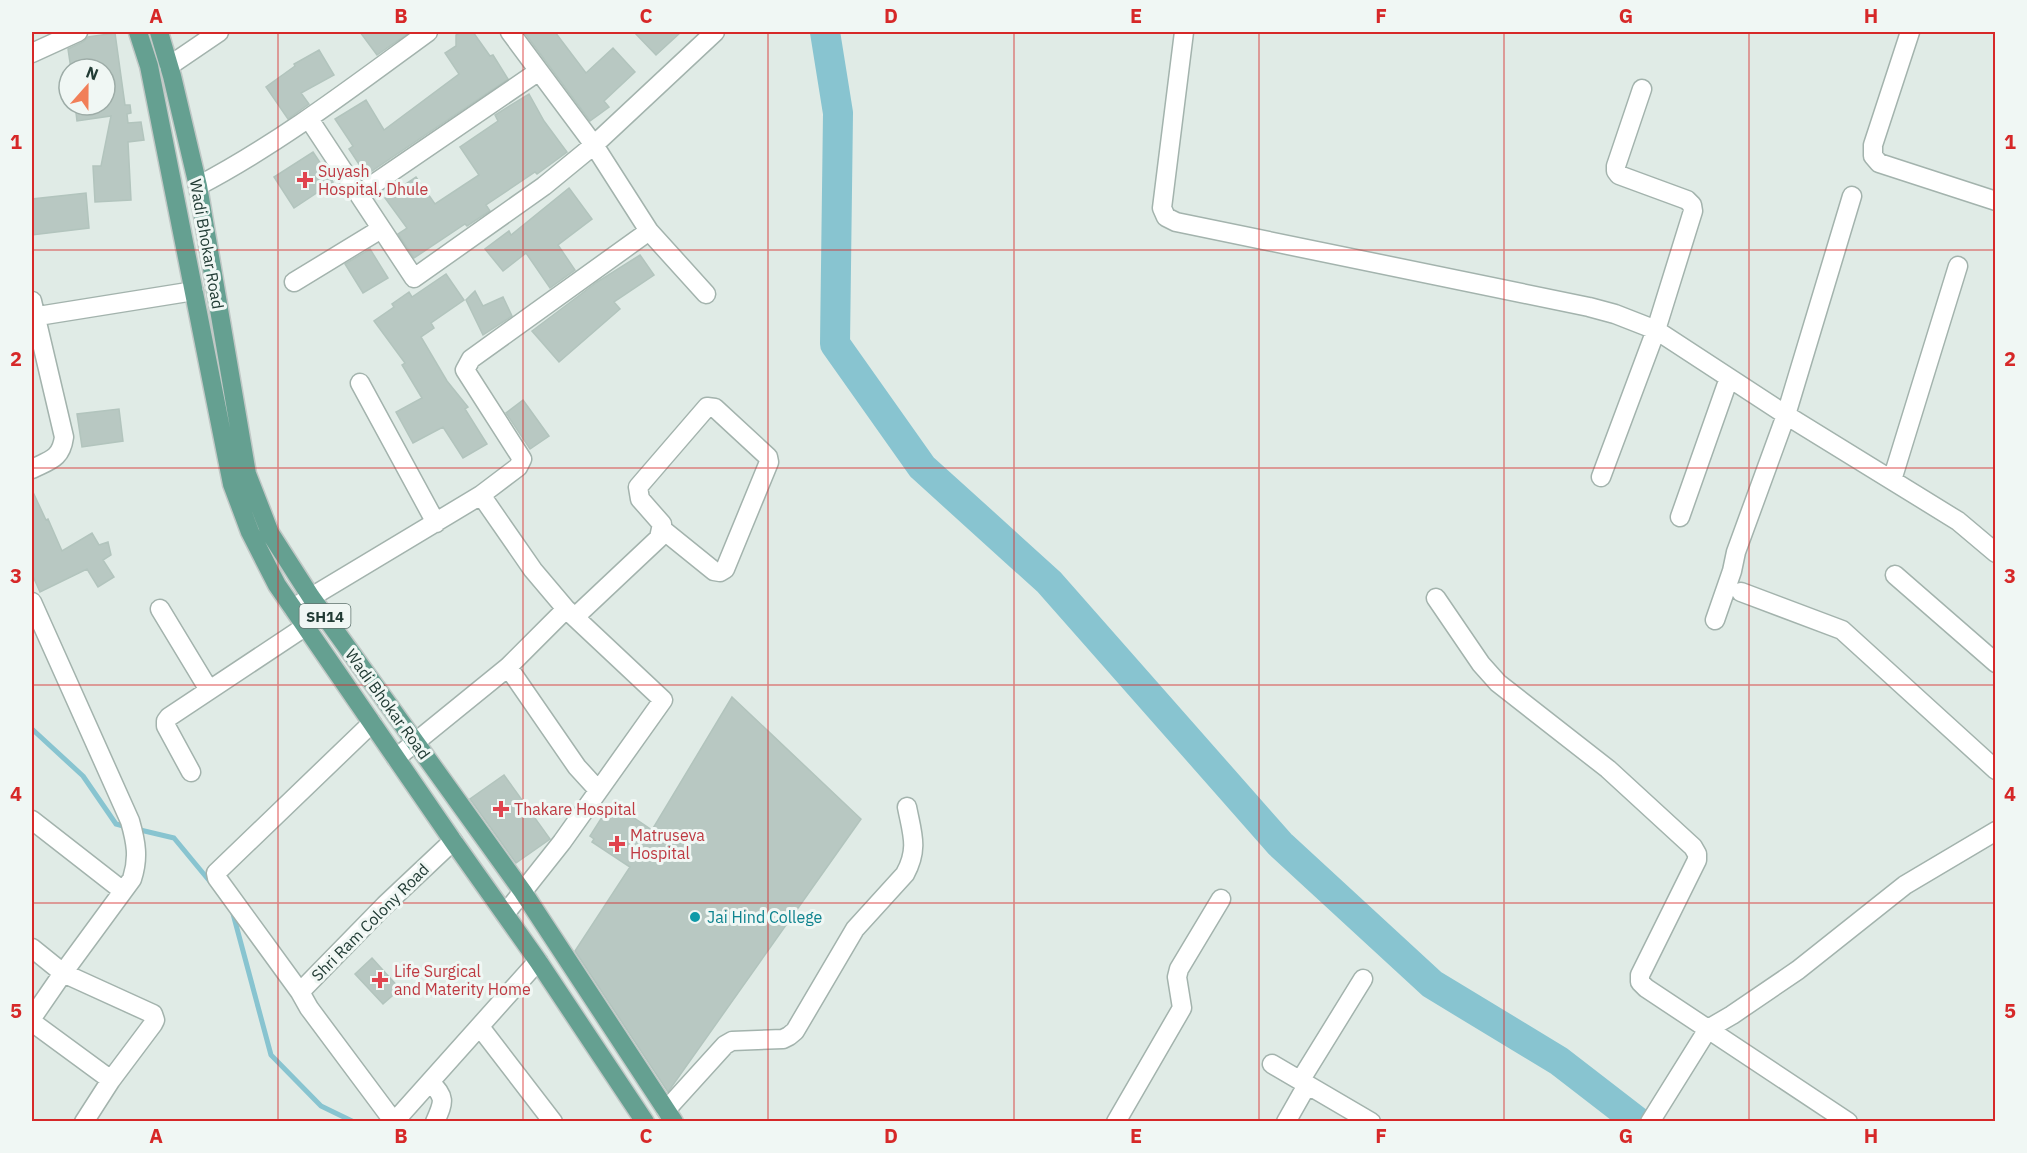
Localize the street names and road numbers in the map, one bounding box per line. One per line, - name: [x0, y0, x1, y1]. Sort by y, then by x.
- street label: Wadi Bhokar Road: [186, 177, 228, 311]
- road number: SH14: [300, 604, 350, 628]
- street label: Wadi Bhokar Road: [341, 645, 435, 763]
- street label: Shri Ram Colony Road: [307, 859, 433, 985]

